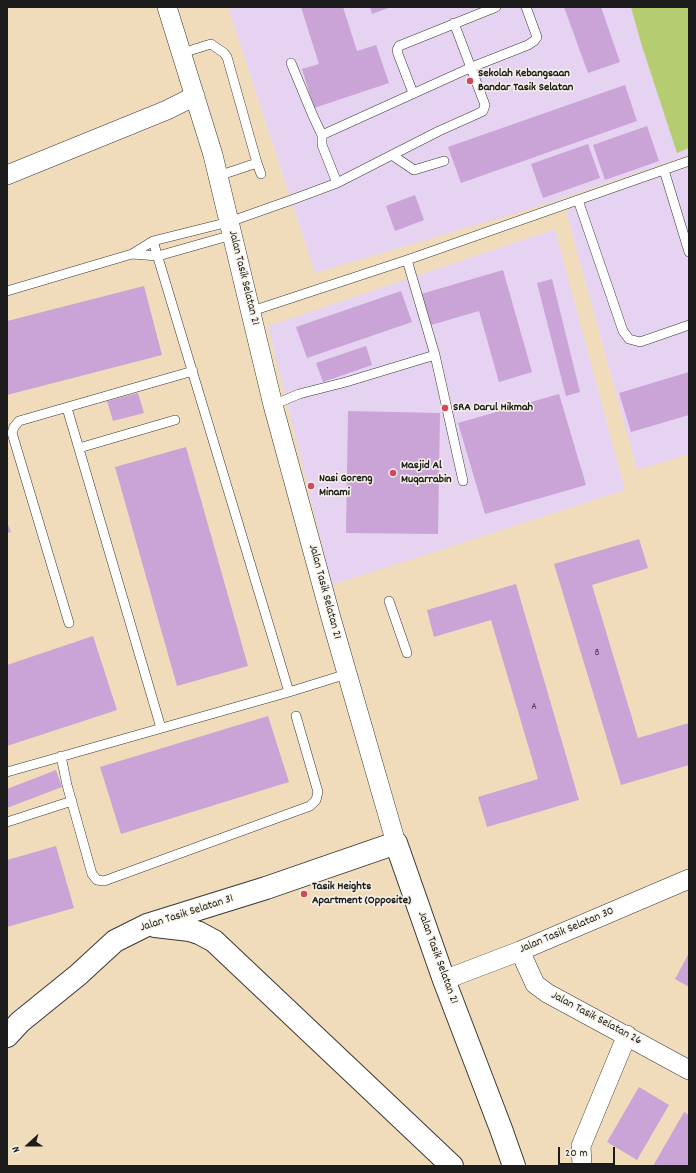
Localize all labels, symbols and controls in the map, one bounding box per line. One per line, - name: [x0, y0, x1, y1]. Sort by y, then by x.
- place label: Sekolah Kebangsaan Bandar Tasik Selatan: [478, 67, 573, 95]
- marker: Sekolah Kebangsaan Bandar Tasik Selatan: [465, 76, 475, 86]
- street label: Jalan Tasik Selatan 21: [224, 229, 262, 327]
- place label: SRA Darul Hikmah: [453, 401, 533, 415]
- marker: SRA Darul Hikmah: [440, 403, 450, 413]
- place label: Masjid Al Muqarrabin: [401, 459, 452, 487]
- marker: Masjid Al Muqarrabin: [388, 468, 398, 478]
- place label: Nasi Goreng Minami: [319, 472, 372, 500]
- marker: Nasi Goreng Minami: [306, 481, 316, 491]
- street label: Jalan Tasik Selatan 21: [304, 543, 344, 641]
- house number: B: [595, 648, 599, 660]
- house number: A: [531, 702, 537, 714]
- place label: Tasik Heights Apartment (Opposite): [312, 880, 411, 908]
- marker: Tasik Heights Apartment (Opposite): [299, 889, 309, 899]
- street label: Jalan Tasik Selatan 31: [138, 892, 236, 936]
- street label: Jalan Tasik Selatan 30: [518, 905, 616, 957]
- street label: Jalan Tasik Selatan 21: [414, 910, 460, 1006]
- street label: Jalan Tasik Selatan 26: [548, 989, 644, 1049]
- north arrow: [8, 1125, 48, 1165]
- scale bar: [560, 1139, 617, 1165]
- text: N: [8, 1144, 25, 1155]
- text: 20 m: [565, 1145, 588, 1162]

